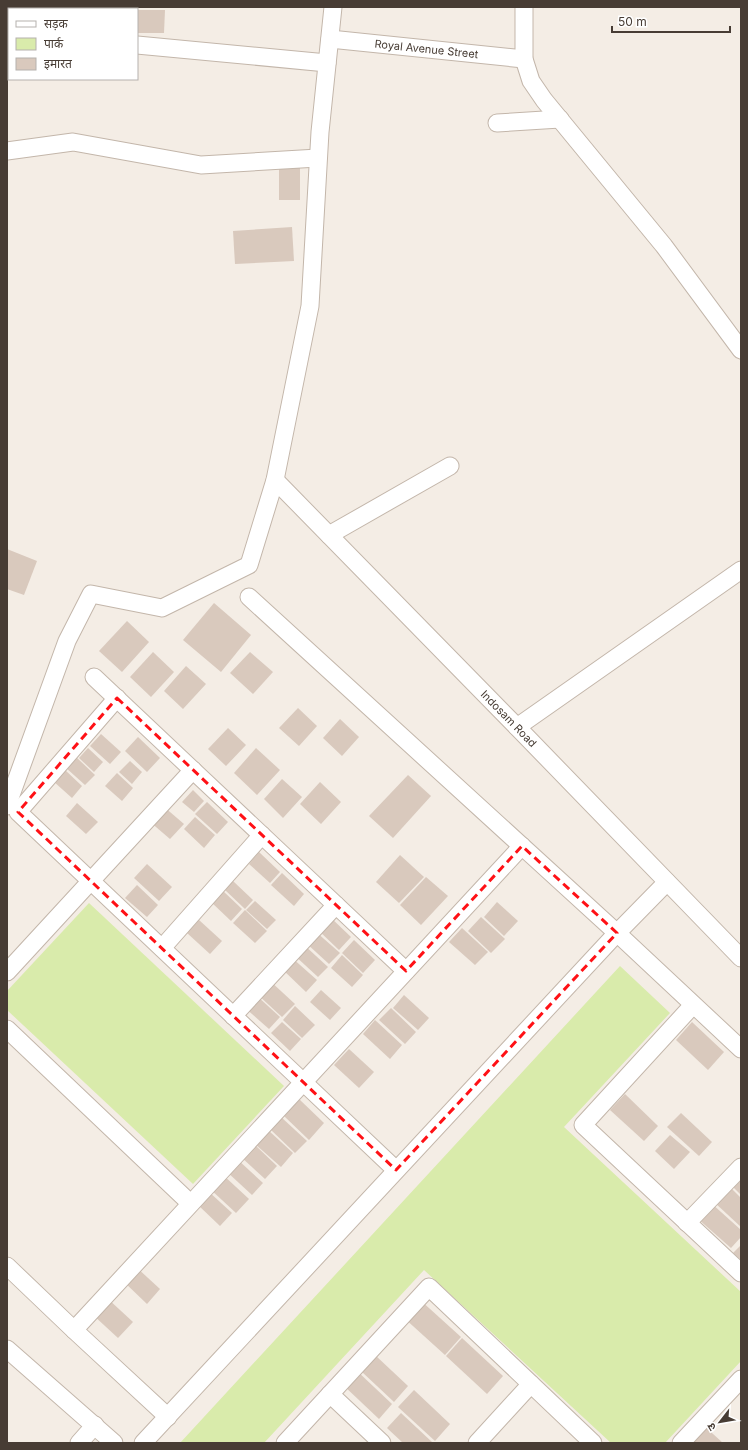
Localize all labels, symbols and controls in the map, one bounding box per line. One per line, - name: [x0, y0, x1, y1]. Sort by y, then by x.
- legend: [8, 8, 138, 80]
- scale bar: [612, 8, 730, 34]
- text: 50 m: [618, 14, 647, 29]
- text: सड़क: [44, 16, 69, 31]
- text: पार्क: [44, 36, 64, 51]
- street label: Royal Avenue Street: [374, 37, 479, 61]
- text: इमारत: [44, 56, 73, 71]
- street label: Indosam Road: [478, 687, 540, 750]
- north arrow: [700, 1402, 740, 1442]
- text: उ: [703, 1420, 719, 1434]

